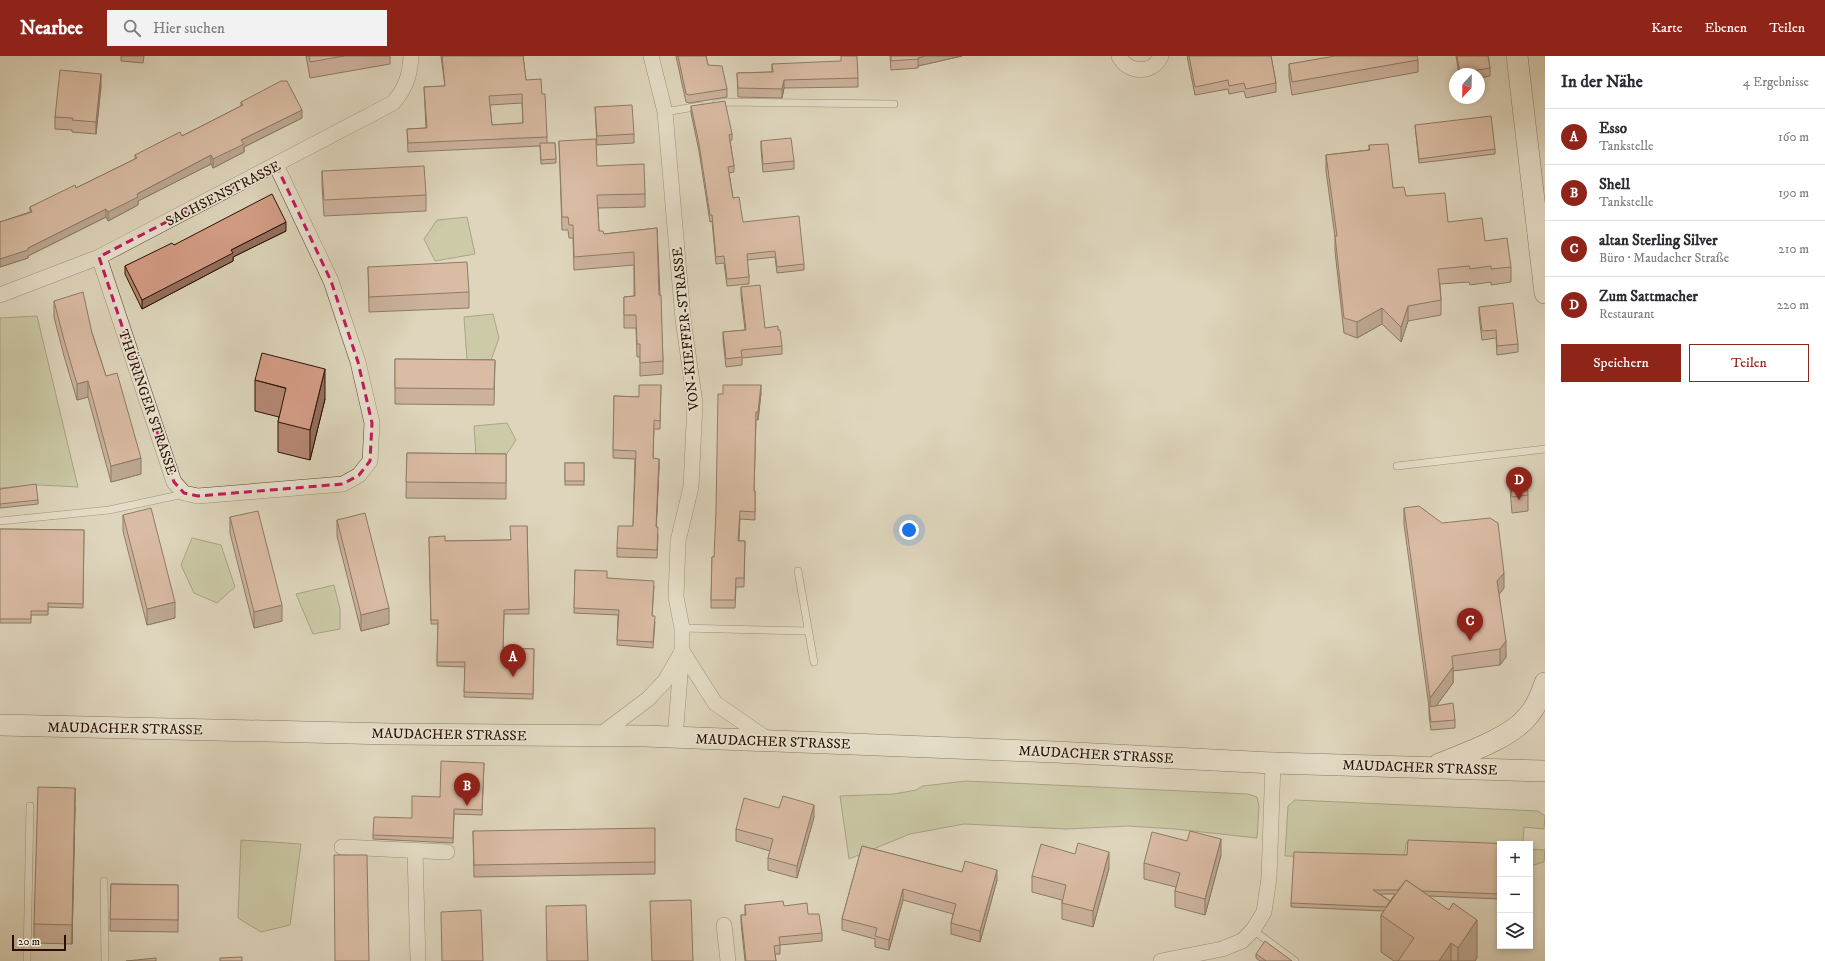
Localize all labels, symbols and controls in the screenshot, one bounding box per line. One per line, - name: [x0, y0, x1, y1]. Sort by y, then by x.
- search box: [107, 10, 387, 46]
- text: Nearbee: [20, 17, 83, 40]
- icon: search: [121, 17, 143, 39]
- text: Hier suchen: [153, 19, 225, 38]
- text: Karte: [1651, 19, 1682, 37]
- text: Ebenen: [1704, 19, 1747, 37]
- text: Teilen: [1769, 19, 1805, 37]
- north arrow: [1449, 68, 1485, 104]
- text: In der Nähe: [1561, 71, 1643, 93]
- text: 4 Ergebnisse: [1743, 74, 1809, 90]
- text: Esso: [1599, 119, 1627, 138]
- text: A: [1570, 129, 1578, 145]
- text: 160 m: [1778, 129, 1809, 145]
- text: Tankstelle: [1599, 138, 1653, 154]
- street label: SACHSENSTRASSE: [163, 157, 284, 231]
- text: Shell: [1599, 175, 1630, 194]
- text: B: [1570, 185, 1578, 201]
- text: 190 m: [1778, 185, 1809, 201]
- text: Tankstelle: [1599, 194, 1653, 210]
- text: altan Sterling Silver: [1599, 231, 1718, 250]
- text: C: [1570, 241, 1578, 257]
- text: 210 m: [1778, 241, 1809, 257]
- street label: VON-KIEFFER-STRASSE: [668, 246, 704, 412]
- text: Büro · Maudacher Straße: [1599, 250, 1729, 266]
- text: Zum Sattmacher: [1599, 287, 1698, 306]
- text: D: [1569, 297, 1579, 313]
- text: 220 m: [1777, 297, 1809, 313]
- text: Restaurant: [1599, 306, 1655, 322]
- street label: THÜRINGER STRASSE: [114, 327, 180, 477]
- button: Speichern: [1561, 344, 1681, 382]
- button: Teilen: [1689, 344, 1809, 382]
- pin: D: [1506, 467, 1532, 500]
- your location: [899, 520, 919, 540]
- pin: C: [1457, 608, 1483, 641]
- pin: A: [500, 644, 526, 677]
- street label: MAUDACHER STRASSE: [47, 719, 203, 739]
- street label: MAUDACHER STRASSE: [371, 725, 527, 745]
- street label: MAUDACHER STRASSE: [695, 730, 851, 754]
- street label: MAUDACHER STRASSE: [1018, 742, 1174, 768]
- street label: MAUDACHER STRASSE: [1342, 756, 1498, 780]
- pin: B: [454, 773, 480, 806]
- map controls: [1497, 841, 1533, 949]
- button: +: [1497, 841, 1533, 877]
- button: −: [1497, 877, 1533, 913]
- button: layers: [1497, 913, 1533, 949]
- scale bar: [12, 933, 66, 952]
- text: 20 m: [18, 935, 40, 949]

